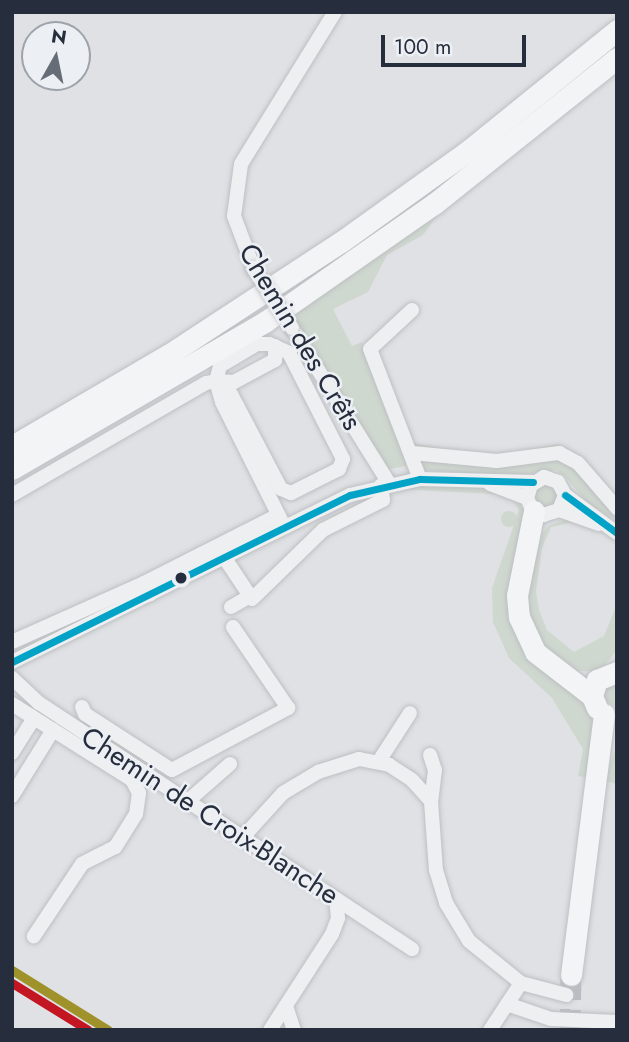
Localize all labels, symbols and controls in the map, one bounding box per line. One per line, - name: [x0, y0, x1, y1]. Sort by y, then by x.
- north arrow: [21, 21, 91, 91]
- scale bar: [384, 21, 529, 65]
- text: N: [49, 22, 69, 51]
- text: 100 m: [394, 32, 451, 62]
- street label: Chemin des Crêts: [231, 238, 369, 436]
- unlabelled marker: [174, 571, 188, 585]
- street label: Chemin de Croix-Blanche: [75, 720, 345, 912]

